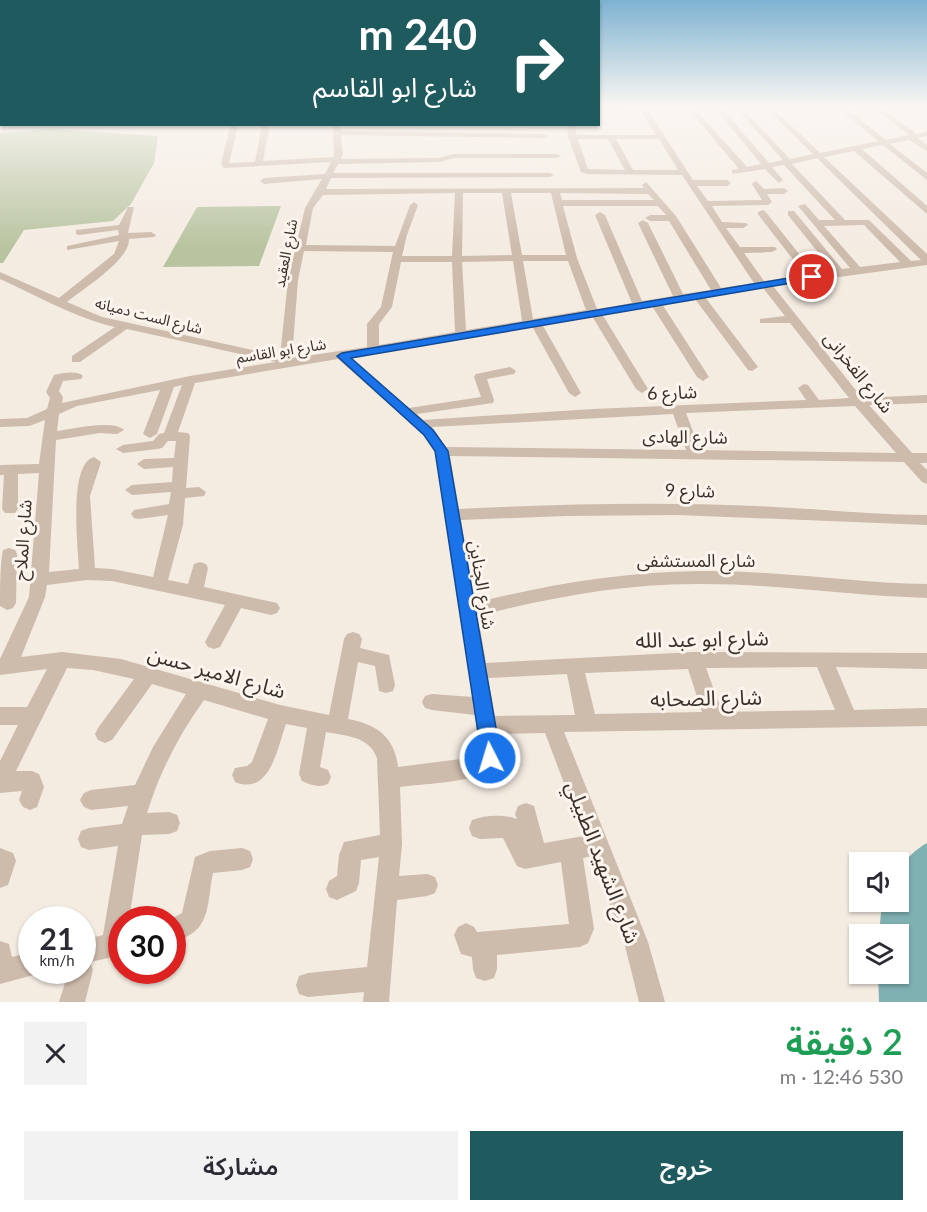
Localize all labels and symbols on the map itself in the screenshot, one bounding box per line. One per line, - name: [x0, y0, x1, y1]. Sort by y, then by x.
- street label: شارع العقيد: [270, 217, 304, 290]
- pin: [786, 251, 837, 302]
- street label: شارع الست دميانه: [93, 293, 205, 341]
- street label: شارع الفخرانى: [816, 327, 898, 420]
- street label: شارع ابو القاسم: [235, 334, 328, 370]
- street label: شارع 6: [647, 380, 698, 408]
- street label: شارع الهادى: [642, 424, 728, 452]
- street label: شارع 9: [665, 479, 715, 505]
- street label: شارع الملاح: [8, 499, 40, 582]
- street label: شارع الجناين: [461, 539, 501, 632]
- street label: شارع المستشفى: [637, 549, 755, 575]
- street label: شارع ابو عبد الله: [635, 624, 769, 656]
- street label: شارع الامير حسن: [144, 639, 289, 706]
- street label: شارع الصحابه: [650, 684, 762, 714]
- position arrow: [458, 726, 522, 790]
- street label: شارع الشهيد الطبيلي: [557, 777, 646, 948]
- speed limit sign: 30: [108, 906, 186, 984]

